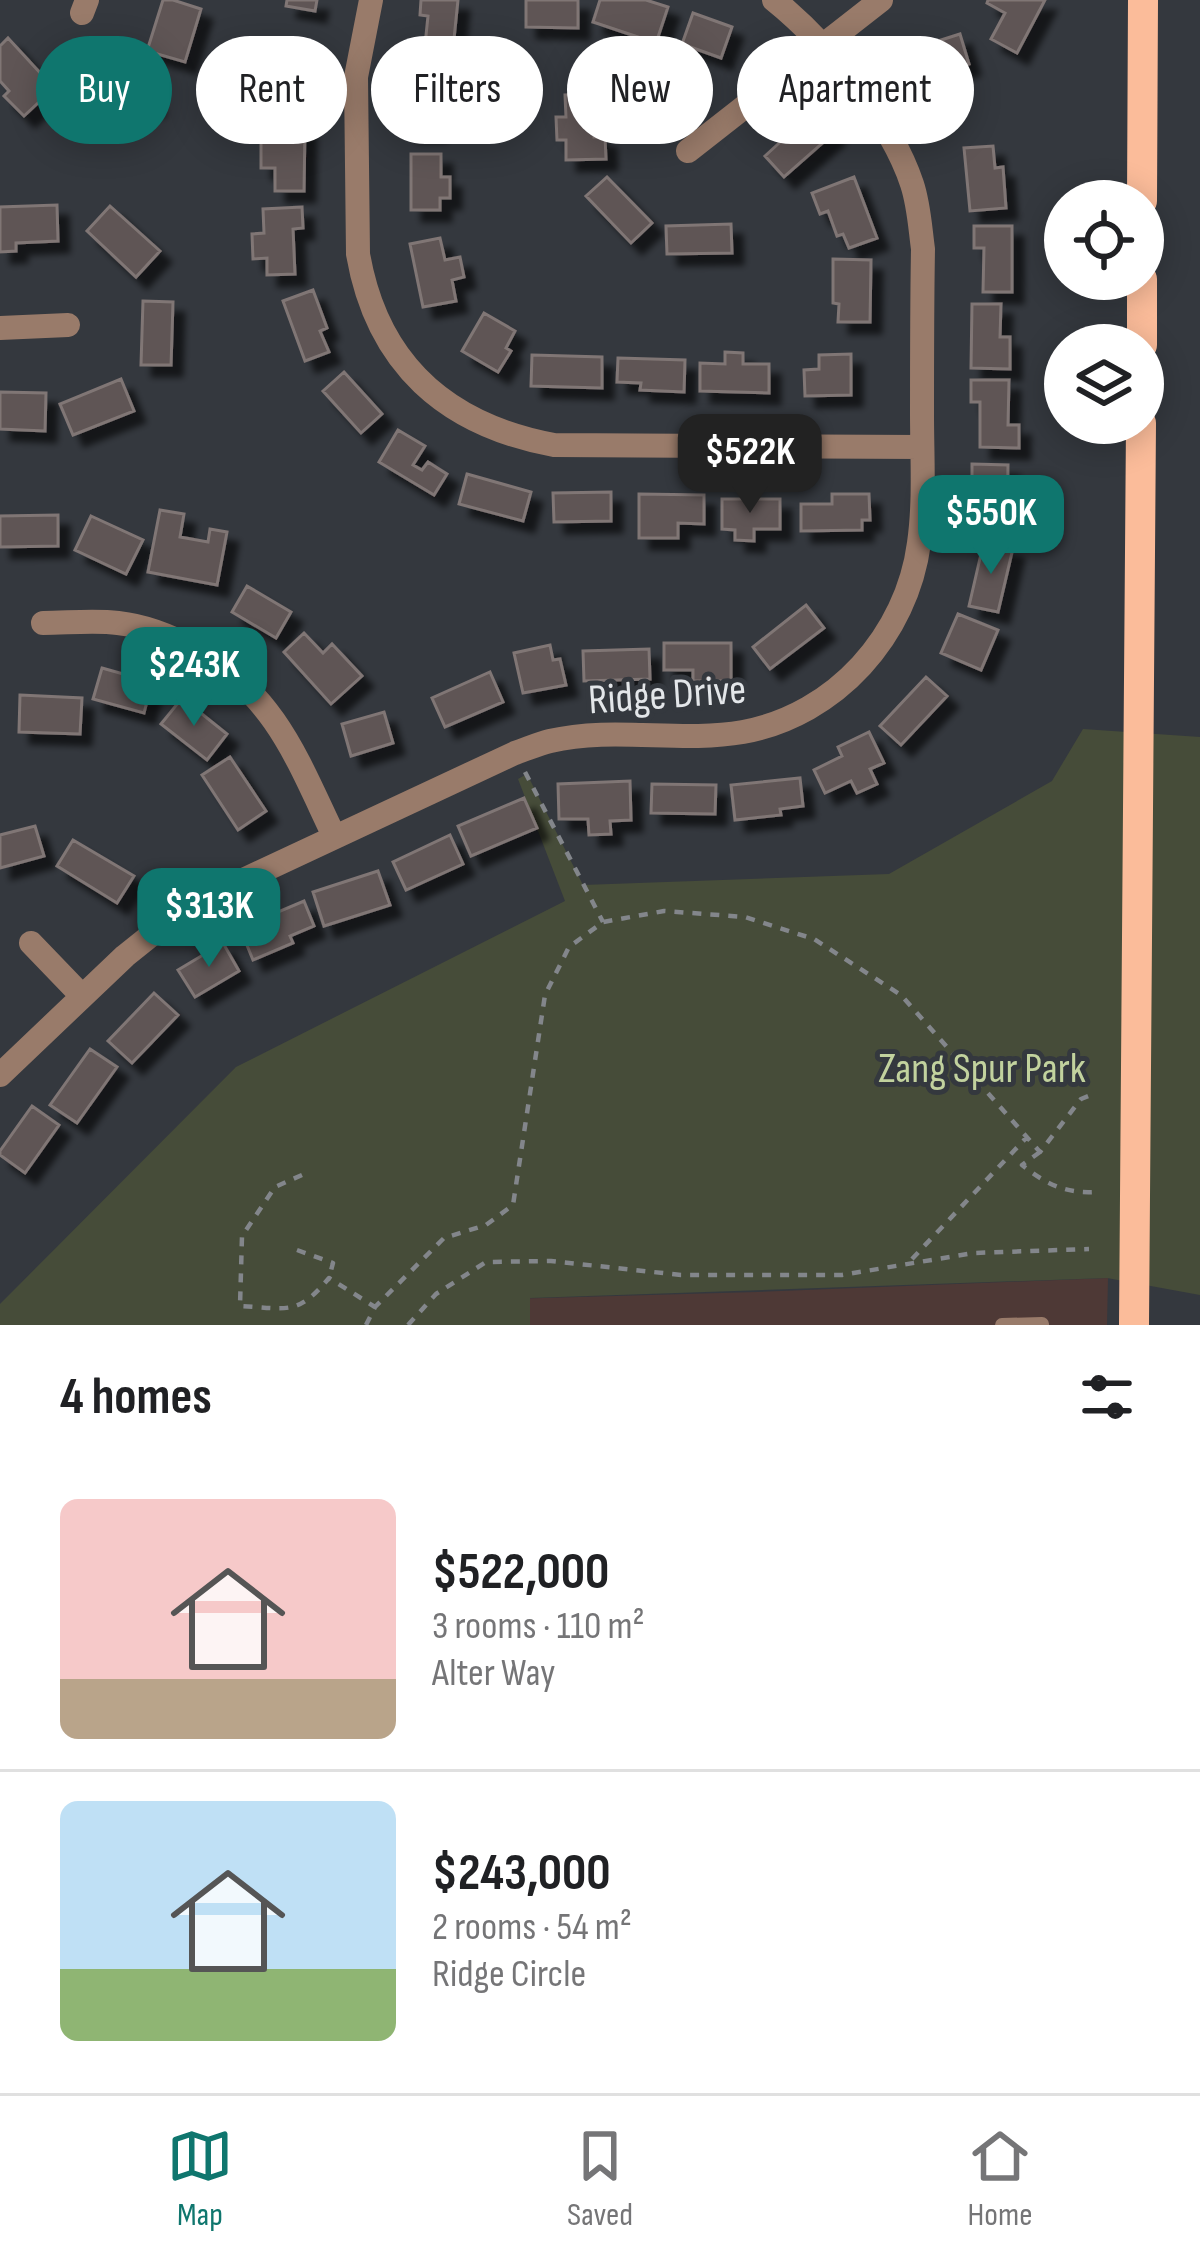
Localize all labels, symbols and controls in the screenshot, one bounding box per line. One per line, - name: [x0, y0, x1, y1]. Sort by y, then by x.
- chip: Buy: [36, 36, 172, 144]
- chip: Rent: [196, 36, 347, 144]
- chip: Filters: [371, 36, 543, 144]
- chip: New: [567, 36, 713, 144]
- chip: Apartment: [737, 36, 974, 144]
- map controls: [1044, 180, 1164, 444]
- button: locate: [1044, 180, 1164, 300]
- button: layers: [1044, 324, 1164, 444]
- pin: $522K: [666, 414, 834, 516]
- text: $522K: [705, 429, 795, 476]
- pin: $550K: [907, 475, 1075, 577]
- text: $550K: [945, 490, 1037, 537]
- pin: $243K: [110, 627, 278, 729]
- text: $243K: [148, 642, 240, 689]
- street label: Ridge Drive: [586, 665, 748, 726]
- pin: $313K: [125, 868, 293, 970]
- text: $313K: [164, 883, 254, 930]
- park label: Zang Spur Park: [878, 1044, 1086, 1095]
- icon: filters: [1074, 1364, 1140, 1430]
- text: 4 homes: [60, 1367, 212, 1428]
- text: $522,000: [432, 1542, 609, 1603]
- icon: home: [156, 1547, 300, 1691]
- text: 3 rooms · 110 m²: [432, 1603, 645, 1650]
- text: Alter Way: [432, 1650, 555, 1697]
- text: $243,000: [432, 1843, 611, 1904]
- icon: home: [156, 1849, 300, 1993]
- text: 2 rooms · 54 m²: [432, 1904, 632, 1951]
- text: Ridge Circle: [432, 1951, 586, 1998]
- tab: Map: [167, 2123, 233, 2235]
- tab: Saved: [567, 2123, 633, 2235]
- tab: Home: [967, 2123, 1033, 2235]

